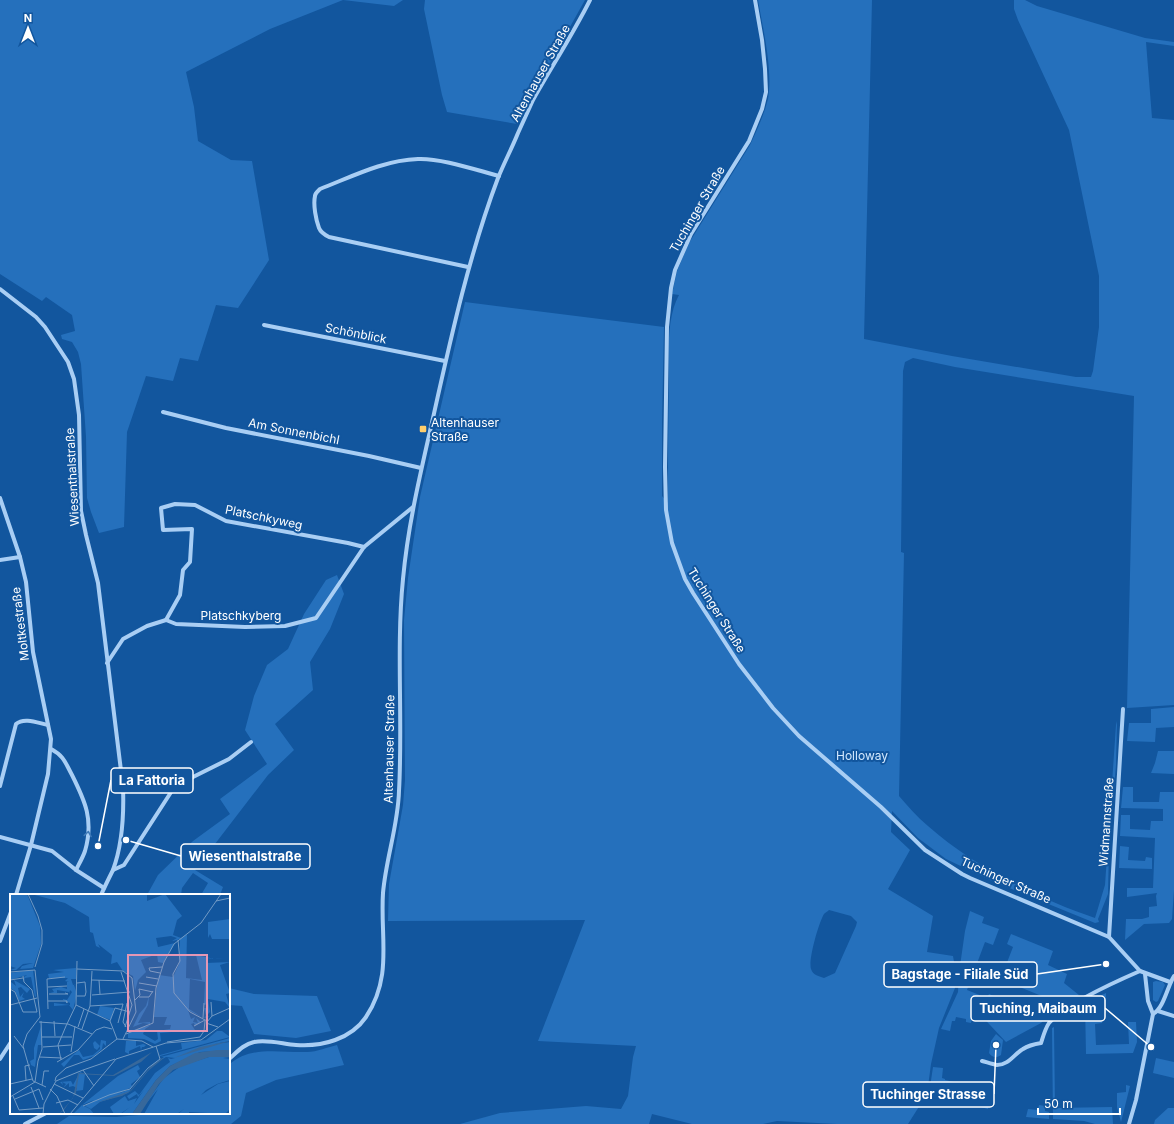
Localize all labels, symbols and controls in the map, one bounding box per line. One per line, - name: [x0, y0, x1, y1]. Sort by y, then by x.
- north arrow: [8, 8, 48, 48]
- text: N: [24, 11, 32, 25]
- street label: Altenhauser Straße: [507, 22, 573, 124]
- street label: Tuchinger Straße: [666, 163, 728, 255]
- street label: Schönblick: [324, 320, 389, 346]
- street label: Am Sonnenbichl: [247, 415, 341, 447]
- place label: Altenhauser Straße: [431, 415, 500, 444]
- marker: Altenhauser Straße: [418, 424, 428, 434]
- street label: Wiesenthalstraße: [62, 427, 82, 527]
- street label: Platschkyweg: [224, 501, 304, 533]
- street label: Tuchinger Straße: [685, 565, 749, 655]
- street label: Moltkestraße: [8, 586, 32, 662]
- street label: Platschkyberg: [201, 608, 281, 623]
- street label: Altenhauser Straße: [381, 695, 397, 803]
- park label: Holloway: [836, 748, 888, 763]
- callout: La Fattoria: [111, 768, 193, 793]
- text: La Fattoria: [119, 772, 185, 788]
- street label: Widmannstraße: [1095, 777, 1117, 867]
- one-way arrow: [83, 831, 92, 837]
- callout: Wiesenthalstraße: [181, 844, 310, 869]
- text: Wiesenthalstraße: [189, 848, 302, 864]
- street label: Tuchinger Straße: [958, 853, 1054, 907]
- inset map: [10, 894, 230, 1114]
- callout: Bagstage - Filiale Süd: [884, 962, 1037, 987]
- text: Bagstage - Filiale Süd: [891, 966, 1029, 982]
- callout: Tuching, Maibaum: [971, 996, 1105, 1021]
- text: Tuching, Maibaum: [979, 1000, 1097, 1016]
- callout: Tuchinger Strasse: [863, 1082, 994, 1107]
- text: Tuchinger Strasse: [870, 1086, 986, 1102]
- scale bar: [1038, 1090, 1120, 1116]
- text: 50 m: [1044, 1096, 1073, 1111]

